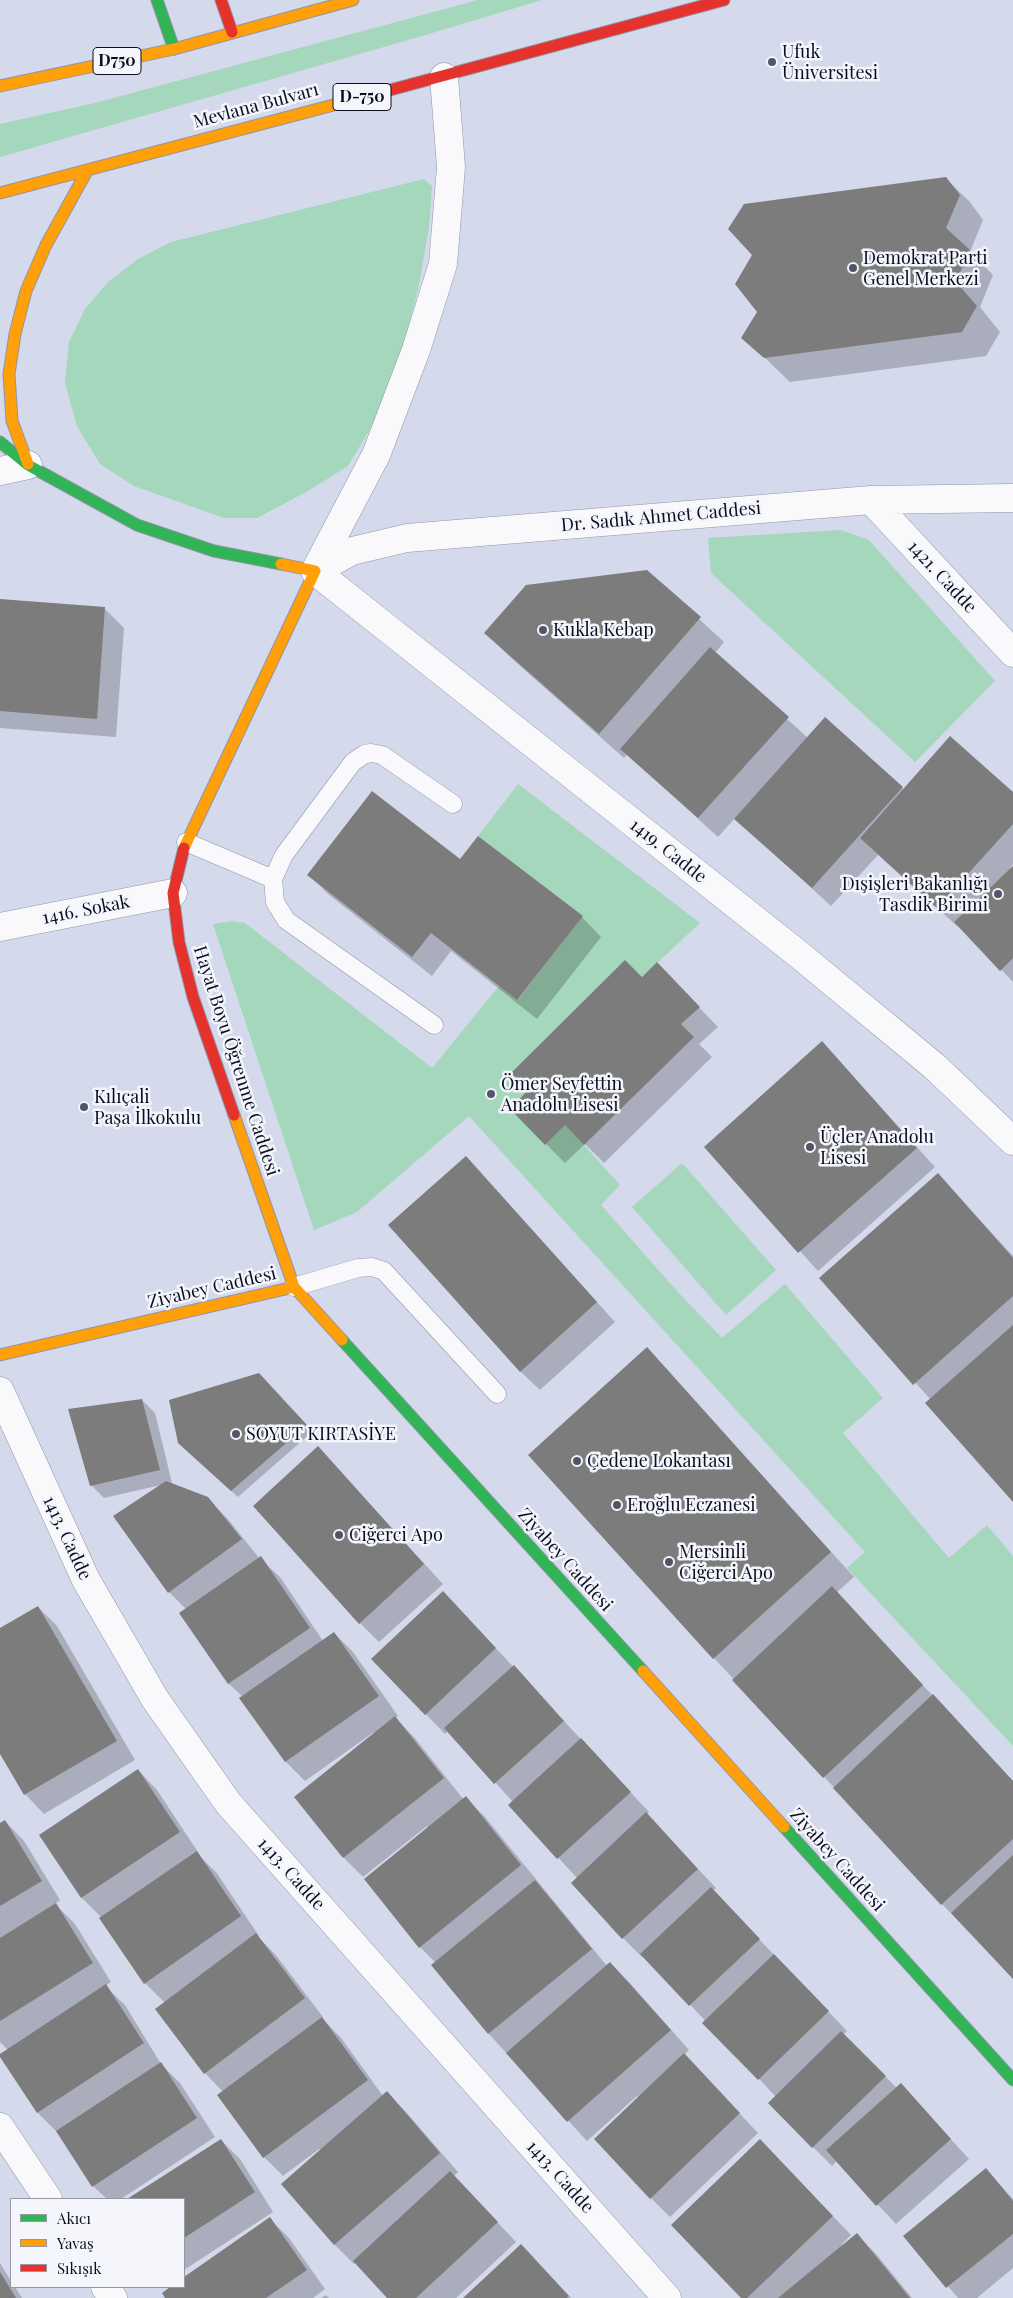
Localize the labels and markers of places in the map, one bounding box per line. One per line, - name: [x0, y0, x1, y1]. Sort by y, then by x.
- place label: Ufuk Üniversitesi: [782, 41, 878, 84]
- marker: Ufuk Üniversitesi: [766, 56, 778, 68]
- place label: Demokrat Parti Genel Merkezi: [863, 247, 988, 290]
- marker: Demokrat Parti Genel Merkezi: [847, 262, 859, 274]
- place label: Kukla Kebap: [553, 619, 654, 641]
- marker: Kukla Kebap: [537, 624, 549, 636]
- place label: Dışişleri Bakanlığı Tasdik Birimi: [842, 873, 988, 916]
- marker: Dışişleri Bakanlığı Tasdik Birimi: [992, 888, 1004, 900]
- place label: Ömer Seyfettin Anadolu Lisesi: [501, 1073, 622, 1116]
- place label: Kılıçali Paşa İlkokulu: [94, 1086, 201, 1128]
- marker: Ömer Seyfettin Anadolu Lisesi: [485, 1088, 497, 1100]
- marker: Kılıçali Paşa İlkokulu: [78, 1101, 90, 1113]
- place label: Üçler Anadolu Lisesi: [820, 1126, 934, 1168]
- marker: Üçler Anadolu Lisesi: [804, 1141, 816, 1153]
- place label: SOYUT KIRTASİYE: [246, 1423, 396, 1445]
- marker: SOYUT KIRTASİYE: [230, 1428, 242, 1440]
- place label: Çedene Lokantası: [587, 1450, 731, 1472]
- marker: Çedene Lokantası: [571, 1455, 583, 1467]
- place label: Eroğlu Eczanesi: [627, 1494, 755, 1516]
- marker: Eroğlu Eczanesi: [611, 1499, 623, 1511]
- place label: Ciğerci Apo: [349, 1524, 443, 1546]
- marker: Ciğerci Apo: [333, 1529, 345, 1541]
- place label: Mersinli Ciğerci Apo: [679, 1541, 773, 1584]
- marker: Mersinli Ciğerci Apo: [663, 1556, 675, 1568]

